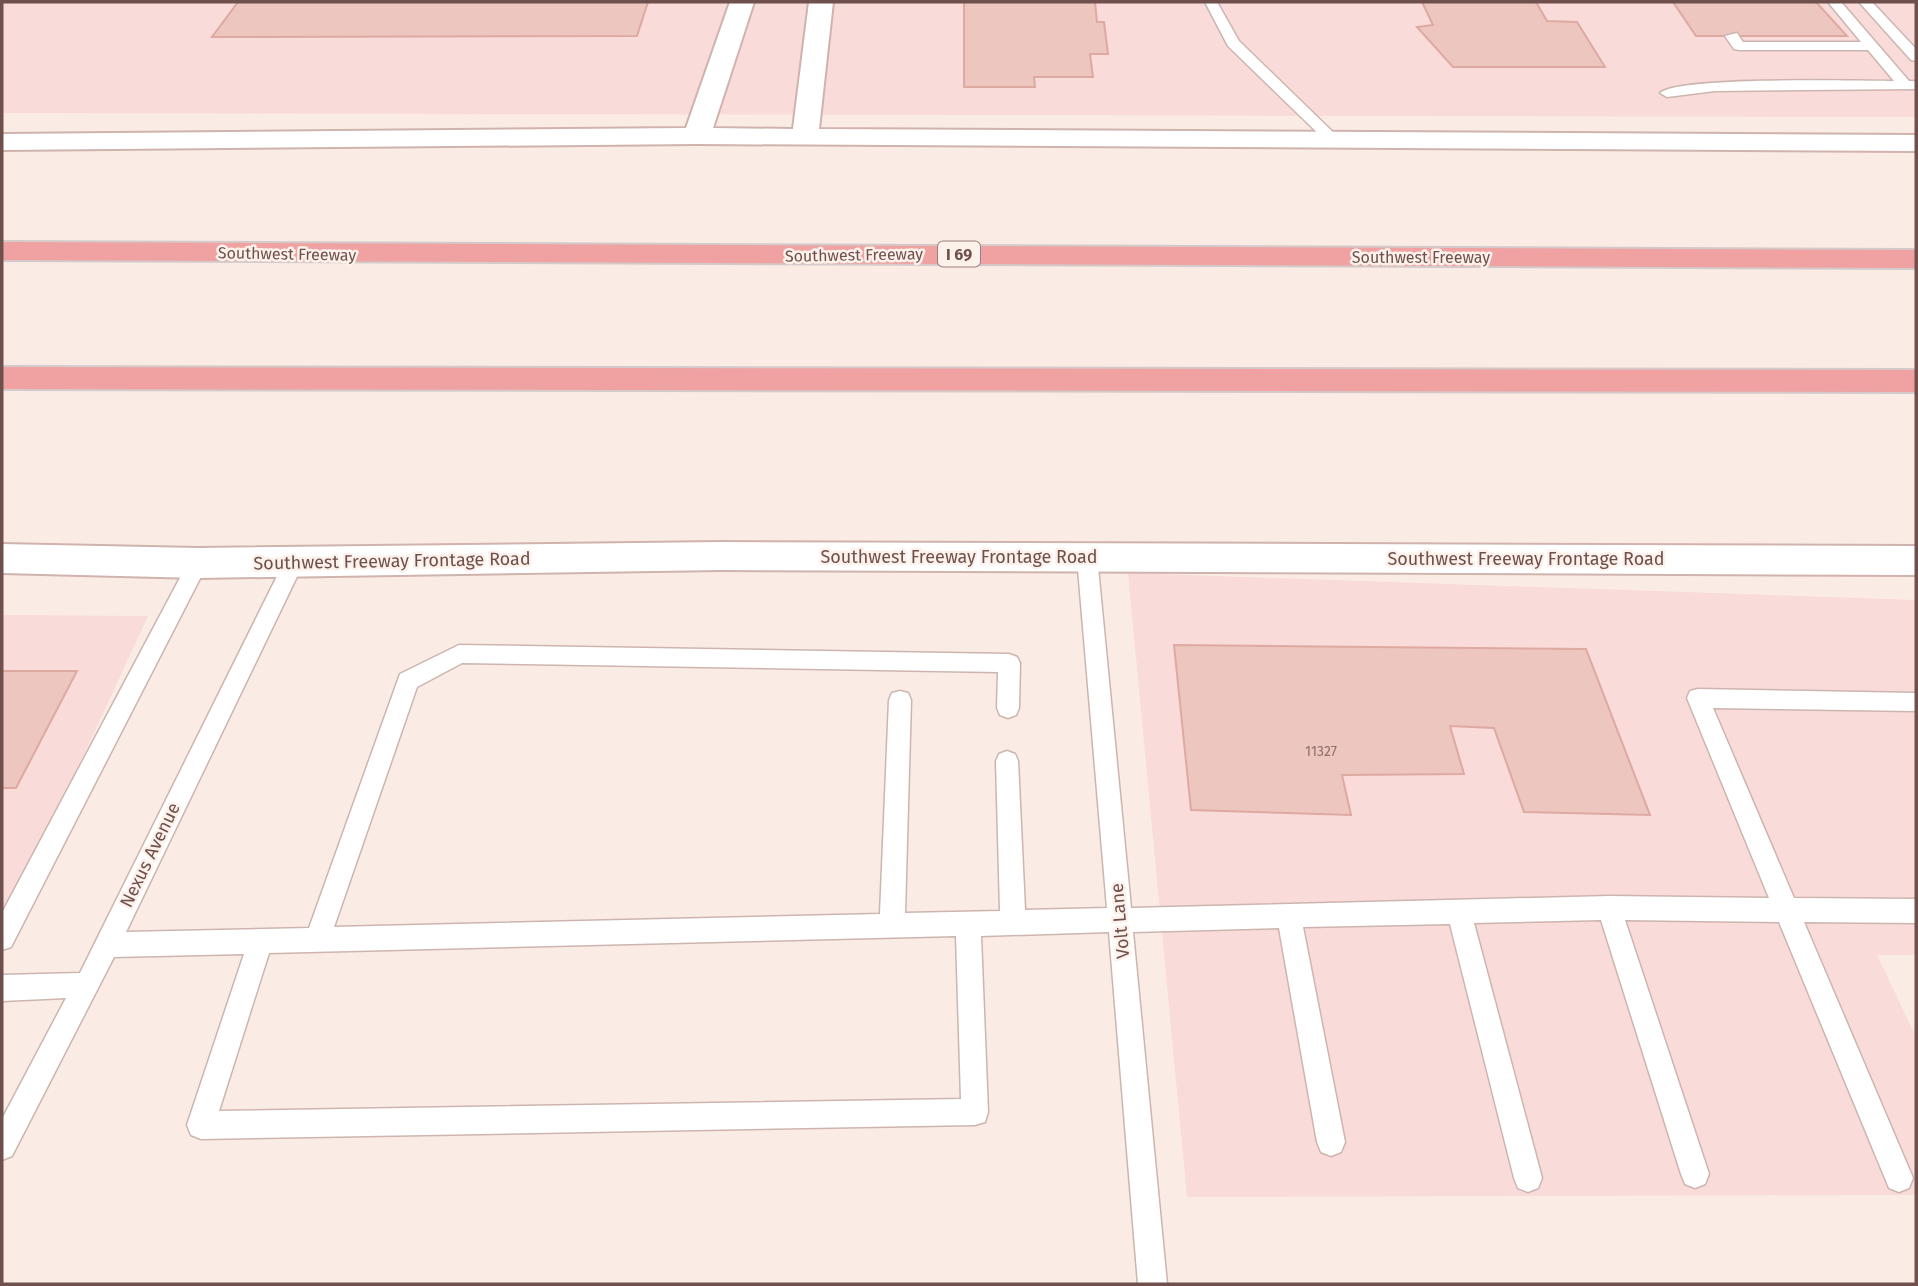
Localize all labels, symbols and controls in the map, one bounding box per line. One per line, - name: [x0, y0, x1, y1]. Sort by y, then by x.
- road number: I 69: [938, 242, 980, 266]
- street label: Southwest Freeway: [218, 243, 356, 265]
- street label: Southwest Freeway: [785, 244, 923, 266]
- street label: Southwest Freeway: [1352, 248, 1490, 267]
- street label: Southwest Freeway Frontage Road: [820, 546, 1098, 568]
- street label: Southwest Freeway Frontage Road: [253, 548, 531, 574]
- street label: Southwest Freeway Frontage Road: [1387, 548, 1665, 570]
- house number: 11327: [1305, 743, 1337, 760]
- street label: Nexus Avenue: [115, 799, 185, 911]
- street label: Volt Lane: [1106, 882, 1134, 960]

